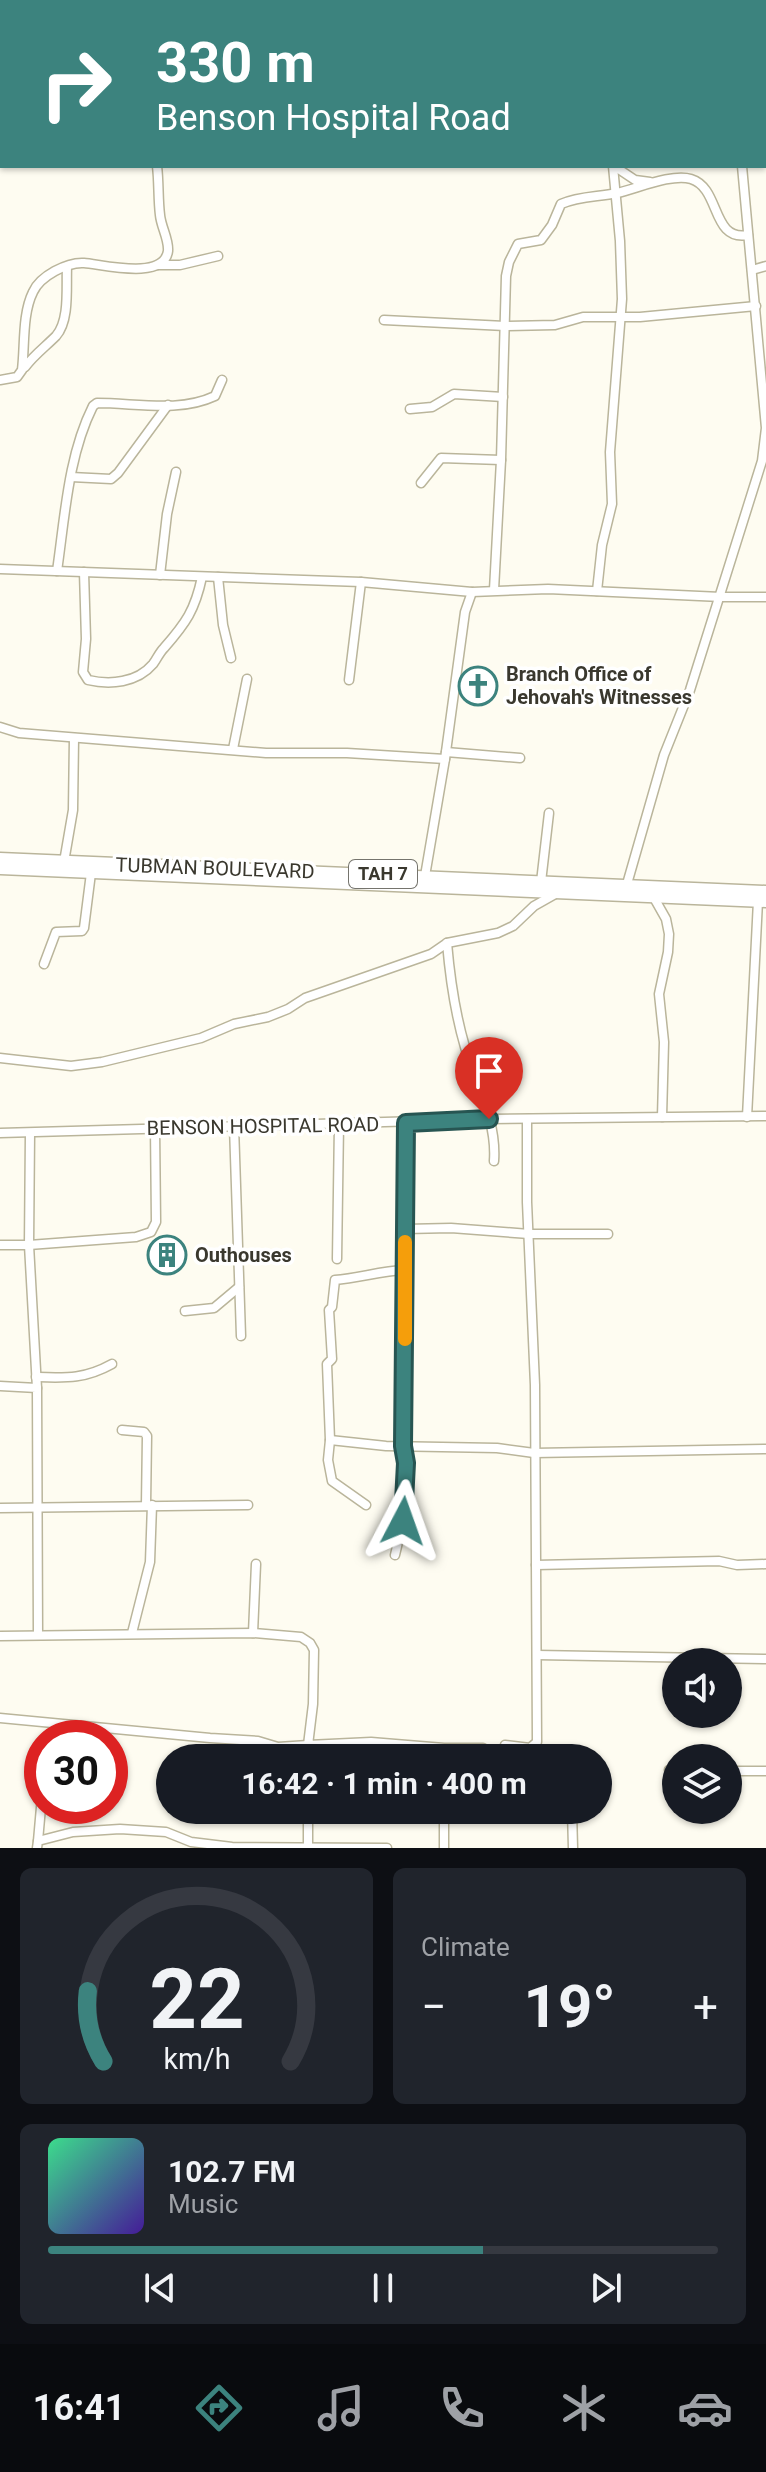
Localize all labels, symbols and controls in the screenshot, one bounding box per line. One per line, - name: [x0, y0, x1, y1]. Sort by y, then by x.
- text: 330 m: [156, 30, 315, 96]
- icon: right: [24, 32, 128, 136]
- text: Benson Hospital Road: [156, 97, 511, 139]
- place label: Branch Office of Jehovah's Witnesses: [506, 662, 692, 709]
- church icon: Branch Office of Jehovah's Witnesses: [457, 665, 499, 707]
- street label: TUBMAN BOULEVARD: [115, 853, 315, 883]
- road number: TAH 7: [349, 860, 417, 888]
- pin: [455, 1037, 523, 1119]
- icon: arrive: [467, 1049, 511, 1093]
- street label: BENSON HOSPITAL ROAD: [146, 1112, 380, 1140]
- building icon: Outhouses: [146, 1234, 188, 1276]
- place label: Outhouses: [195, 1243, 292, 1267]
- position arrow: [361, 1479, 445, 1563]
- map controls: [662, 1648, 742, 1824]
- button: sound: [662, 1648, 742, 1728]
- speed limit sign: 30: [24, 1720, 128, 1824]
- button: layers: [662, 1744, 742, 1824]
- text: 16:42 · 1 min · 400 m: [241, 1766, 527, 1801]
- text: Climate: [421, 1932, 510, 1962]
- text: 22: [149, 1951, 244, 2048]
- text: 19°: [523, 1971, 616, 2042]
- text: −: [421, 1981, 446, 2033]
- text: +: [693, 1981, 718, 2033]
- text: km/h: [163, 2042, 230, 2076]
- text: 102.7 FM: [168, 2154, 296, 2189]
- text: Music: [168, 2189, 238, 2219]
- icon: previous: [138, 2266, 182, 2310]
- icon: pause: [361, 2266, 405, 2310]
- icon: next: [584, 2266, 628, 2310]
- icon: directions: [191, 2380, 247, 2436]
- icon: music: [313, 2380, 369, 2436]
- icon: phone: [434, 2380, 490, 2436]
- icon: climate: [556, 2380, 612, 2436]
- icon: car: [677, 2380, 733, 2436]
- text: 16:41: [33, 2387, 126, 2429]

